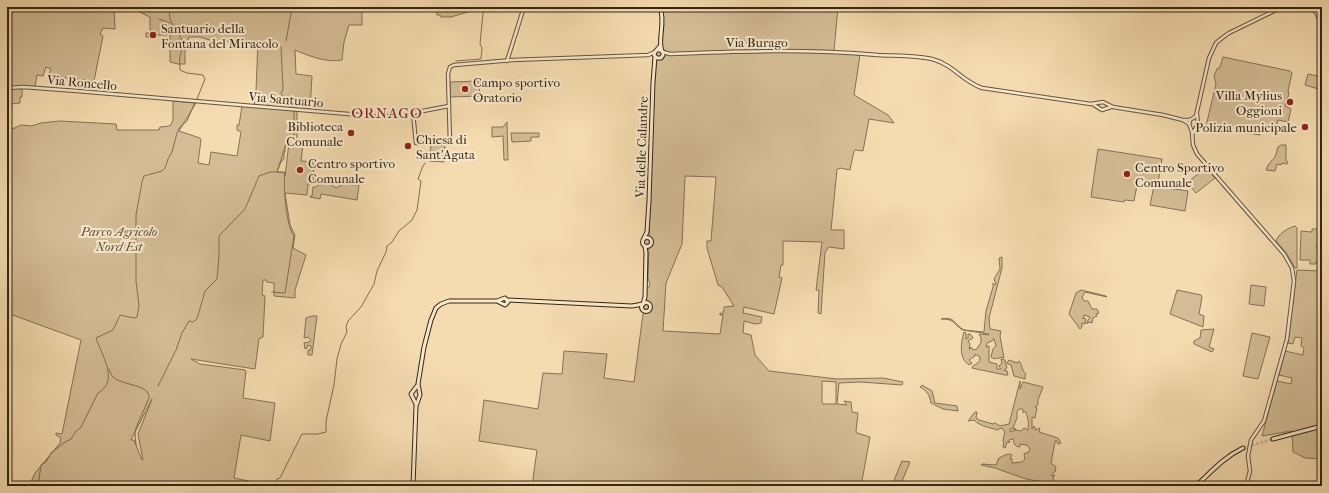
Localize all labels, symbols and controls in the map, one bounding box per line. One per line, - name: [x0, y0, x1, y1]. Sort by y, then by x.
- place label: Santuario della Fontana del Miracolo: [161, 21, 279, 51]
- marker: Santuario della Fontana del Miracolo: [148, 30, 158, 40]
- street label: Via Burago: [725, 35, 788, 50]
- street label: Via Roncello: [45, 72, 118, 93]
- place label: Campo sportivo Oratorio: [473, 75, 560, 105]
- marker: Campo sportivo Oratorio: [460, 84, 470, 94]
- place label: Villa Mylius Oggioni: [1215, 88, 1282, 118]
- street label: Via Santuario: [247, 89, 324, 110]
- street label: Via delle Calandre: [632, 95, 651, 199]
- marker: Villa Mylius Oggioni: [1285, 97, 1295, 107]
- district label: ORNAGO: [351, 104, 423, 122]
- place label: Biblioteca Comunale: [286, 119, 344, 149]
- place label: Polizia municipale: [1195, 120, 1298, 135]
- marker: Polizia municipale: [1300, 122, 1310, 132]
- marker: Biblioteca Comunale: [346, 128, 356, 138]
- place label: Chiesa di Sant'Agata: [416, 132, 476, 162]
- marker: Chiesa di Sant'Agata: [403, 141, 413, 151]
- place label: Centro sportivo Comunale: [308, 156, 396, 186]
- place label: Centro Sportivo Comunale: [1135, 160, 1224, 190]
- marker: Centro sportivo Comunale: [295, 165, 305, 175]
- marker: Centro Sportivo Comunale: [1122, 169, 1132, 179]
- park label: Parco Agricolo Nord Est: [80, 224, 158, 254]

